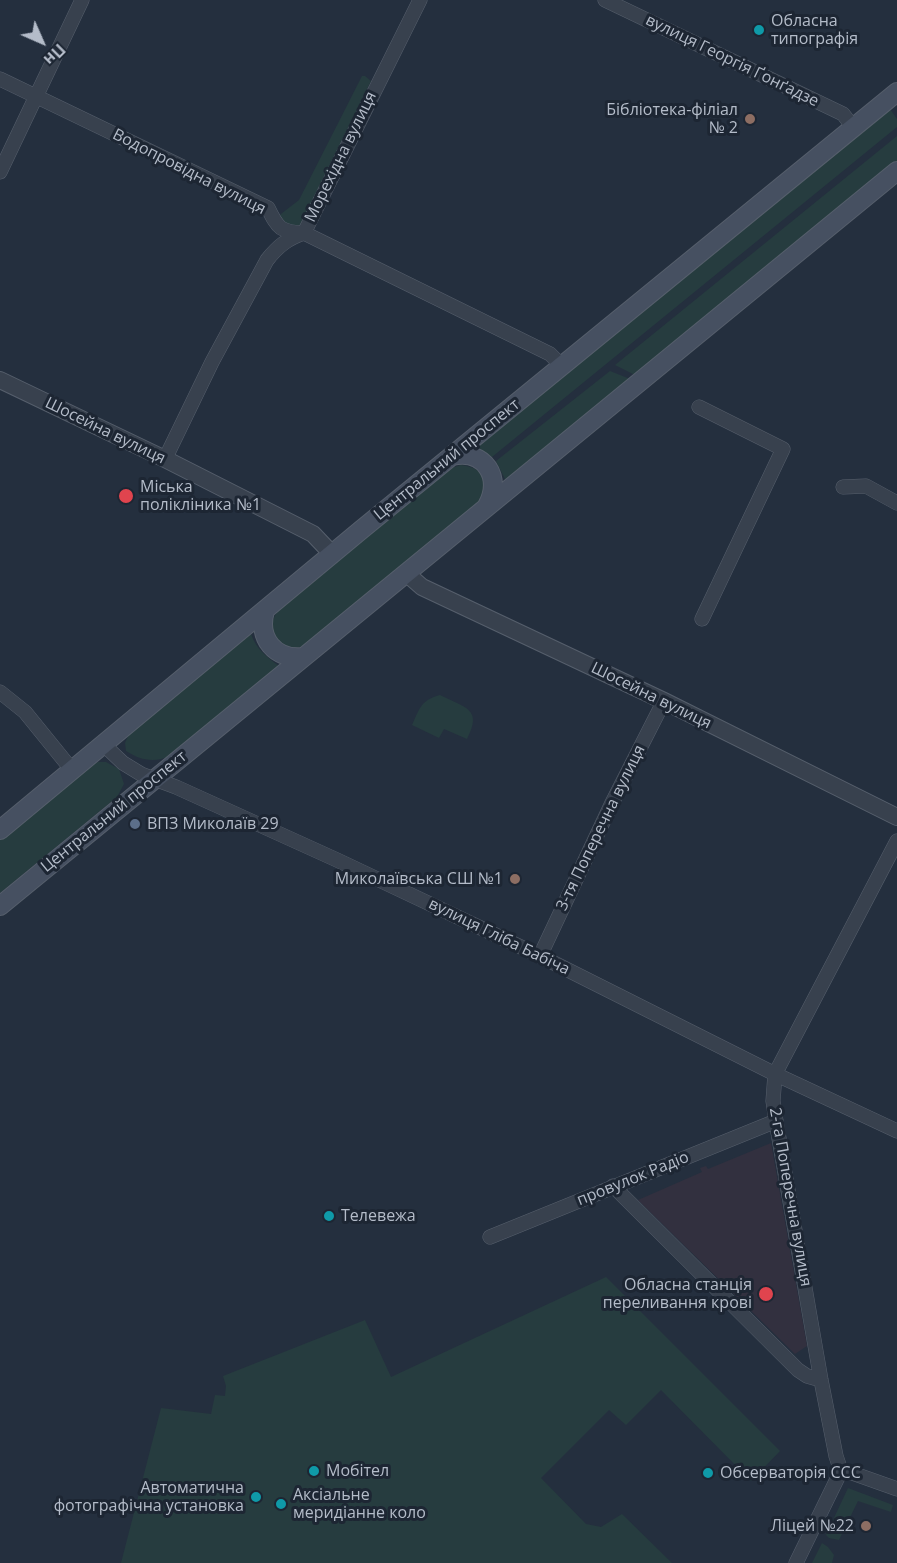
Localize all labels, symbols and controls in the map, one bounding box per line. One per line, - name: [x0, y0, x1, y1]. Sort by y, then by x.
- street label: вулиця Георгія Ґонґадзе: [642, 11, 822, 111]
- place label: Обласна типографія: [771, 11, 858, 49]
- north arrow: [12, 12, 72, 72]
- marker: Обласна типографія: [752, 23, 766, 37]
- text: Пн: [39, 39, 70, 70]
- street label: Морехідна вулиця: [301, 89, 381, 225]
- place label: Бібліотека-філіал № 2: [606, 100, 738, 138]
- marker: Бібліотека-філіал № 2: [743, 112, 757, 126]
- street label: Водопровідна вулиця: [109, 125, 269, 219]
- street label: Шосейна вулиця: [42, 394, 168, 468]
- street label: Центральний проспект: [370, 395, 524, 525]
- place label: Міська полікліника №1: [140, 477, 261, 515]
- marker: Міська полікліника №1: [117, 487, 135, 505]
- street label: Шосейна вулиця: [588, 659, 714, 733]
- street label: 3-тя Поперечна вулиця: [552, 742, 650, 914]
- street label: Центральний проспект: [37, 747, 191, 877]
- place label: ВПЗ Миколаїв 29: [147, 814, 279, 834]
- marker: ВПЗ Миколаїв 29: [128, 817, 142, 831]
- place label: Миколаївська СШ №1: [335, 869, 503, 889]
- marker: Миколаївська СШ №1: [508, 872, 522, 886]
- street label: вулиця Гліба Бабіча: [425, 895, 573, 979]
- street label: 2-га Поперечна вулиця: [765, 1106, 815, 1288]
- street label: провулок Радіо: [574, 1148, 692, 1210]
- place label: Телевежа: [341, 1206, 416, 1226]
- marker: Телевежа: [322, 1209, 336, 1223]
- place label: Обласна станція переливання крові: [603, 1275, 752, 1313]
- marker: Обласна станція переливання крові: [757, 1285, 775, 1303]
- place label: Мобітел: [326, 1461, 389, 1481]
- place label: Обсерваторія ССС: [720, 1463, 861, 1483]
- marker: Мобітел: [307, 1464, 321, 1478]
- marker: Обсерваторія ССС: [701, 1466, 715, 1480]
- place label: Автоматична фотографічна установка: [54, 1478, 244, 1516]
- place label: Аксіальне меридіанне коло: [293, 1485, 426, 1523]
- marker: Автоматична фотографічна установка: [249, 1490, 263, 1504]
- marker: Аксіальне меридіанне коло: [274, 1497, 288, 1511]
- place label: Ліцей №22: [771, 1516, 854, 1536]
- marker: Ліцей №22: [859, 1519, 873, 1533]

